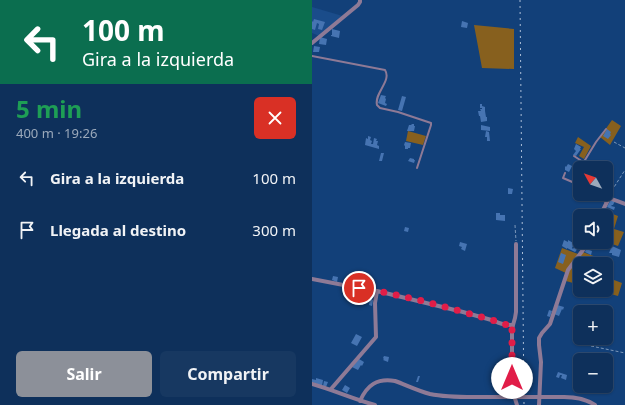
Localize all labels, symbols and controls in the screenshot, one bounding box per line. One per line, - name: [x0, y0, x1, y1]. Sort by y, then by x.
- text: 100 m: [82, 11, 165, 49]
- icon: left: [16, 16, 68, 68]
- text: Gira a la izquierda: [82, 47, 234, 71]
- text: 5 min: [16, 92, 82, 125]
- button: close: [254, 97, 296, 139]
- text: 400 m · 19:26: [16, 124, 97, 142]
- north arrow: [573, 161, 613, 201]
- map controls: [573, 161, 613, 393]
- icon: left: [16, 167, 38, 189]
- text: Gira a la izquierda: [50, 168, 184, 188]
- text: 100 m: [252, 168, 296, 188]
- button: sound: [573, 209, 613, 249]
- icon: arrive: [16, 219, 38, 241]
- text: Llegada al destino: [50, 220, 186, 240]
- text: 300 m: [252, 220, 296, 240]
- button: layers: [573, 257, 613, 297]
- pin: [342, 271, 376, 305]
- icon: arrive: [348, 277, 370, 299]
- button: +: [573, 305, 613, 345]
- button: Salir: [16, 351, 152, 397]
- button: Compartir: [160, 351, 296, 397]
- button: −: [573, 353, 613, 393]
- position arrow: [491, 357, 533, 399]

